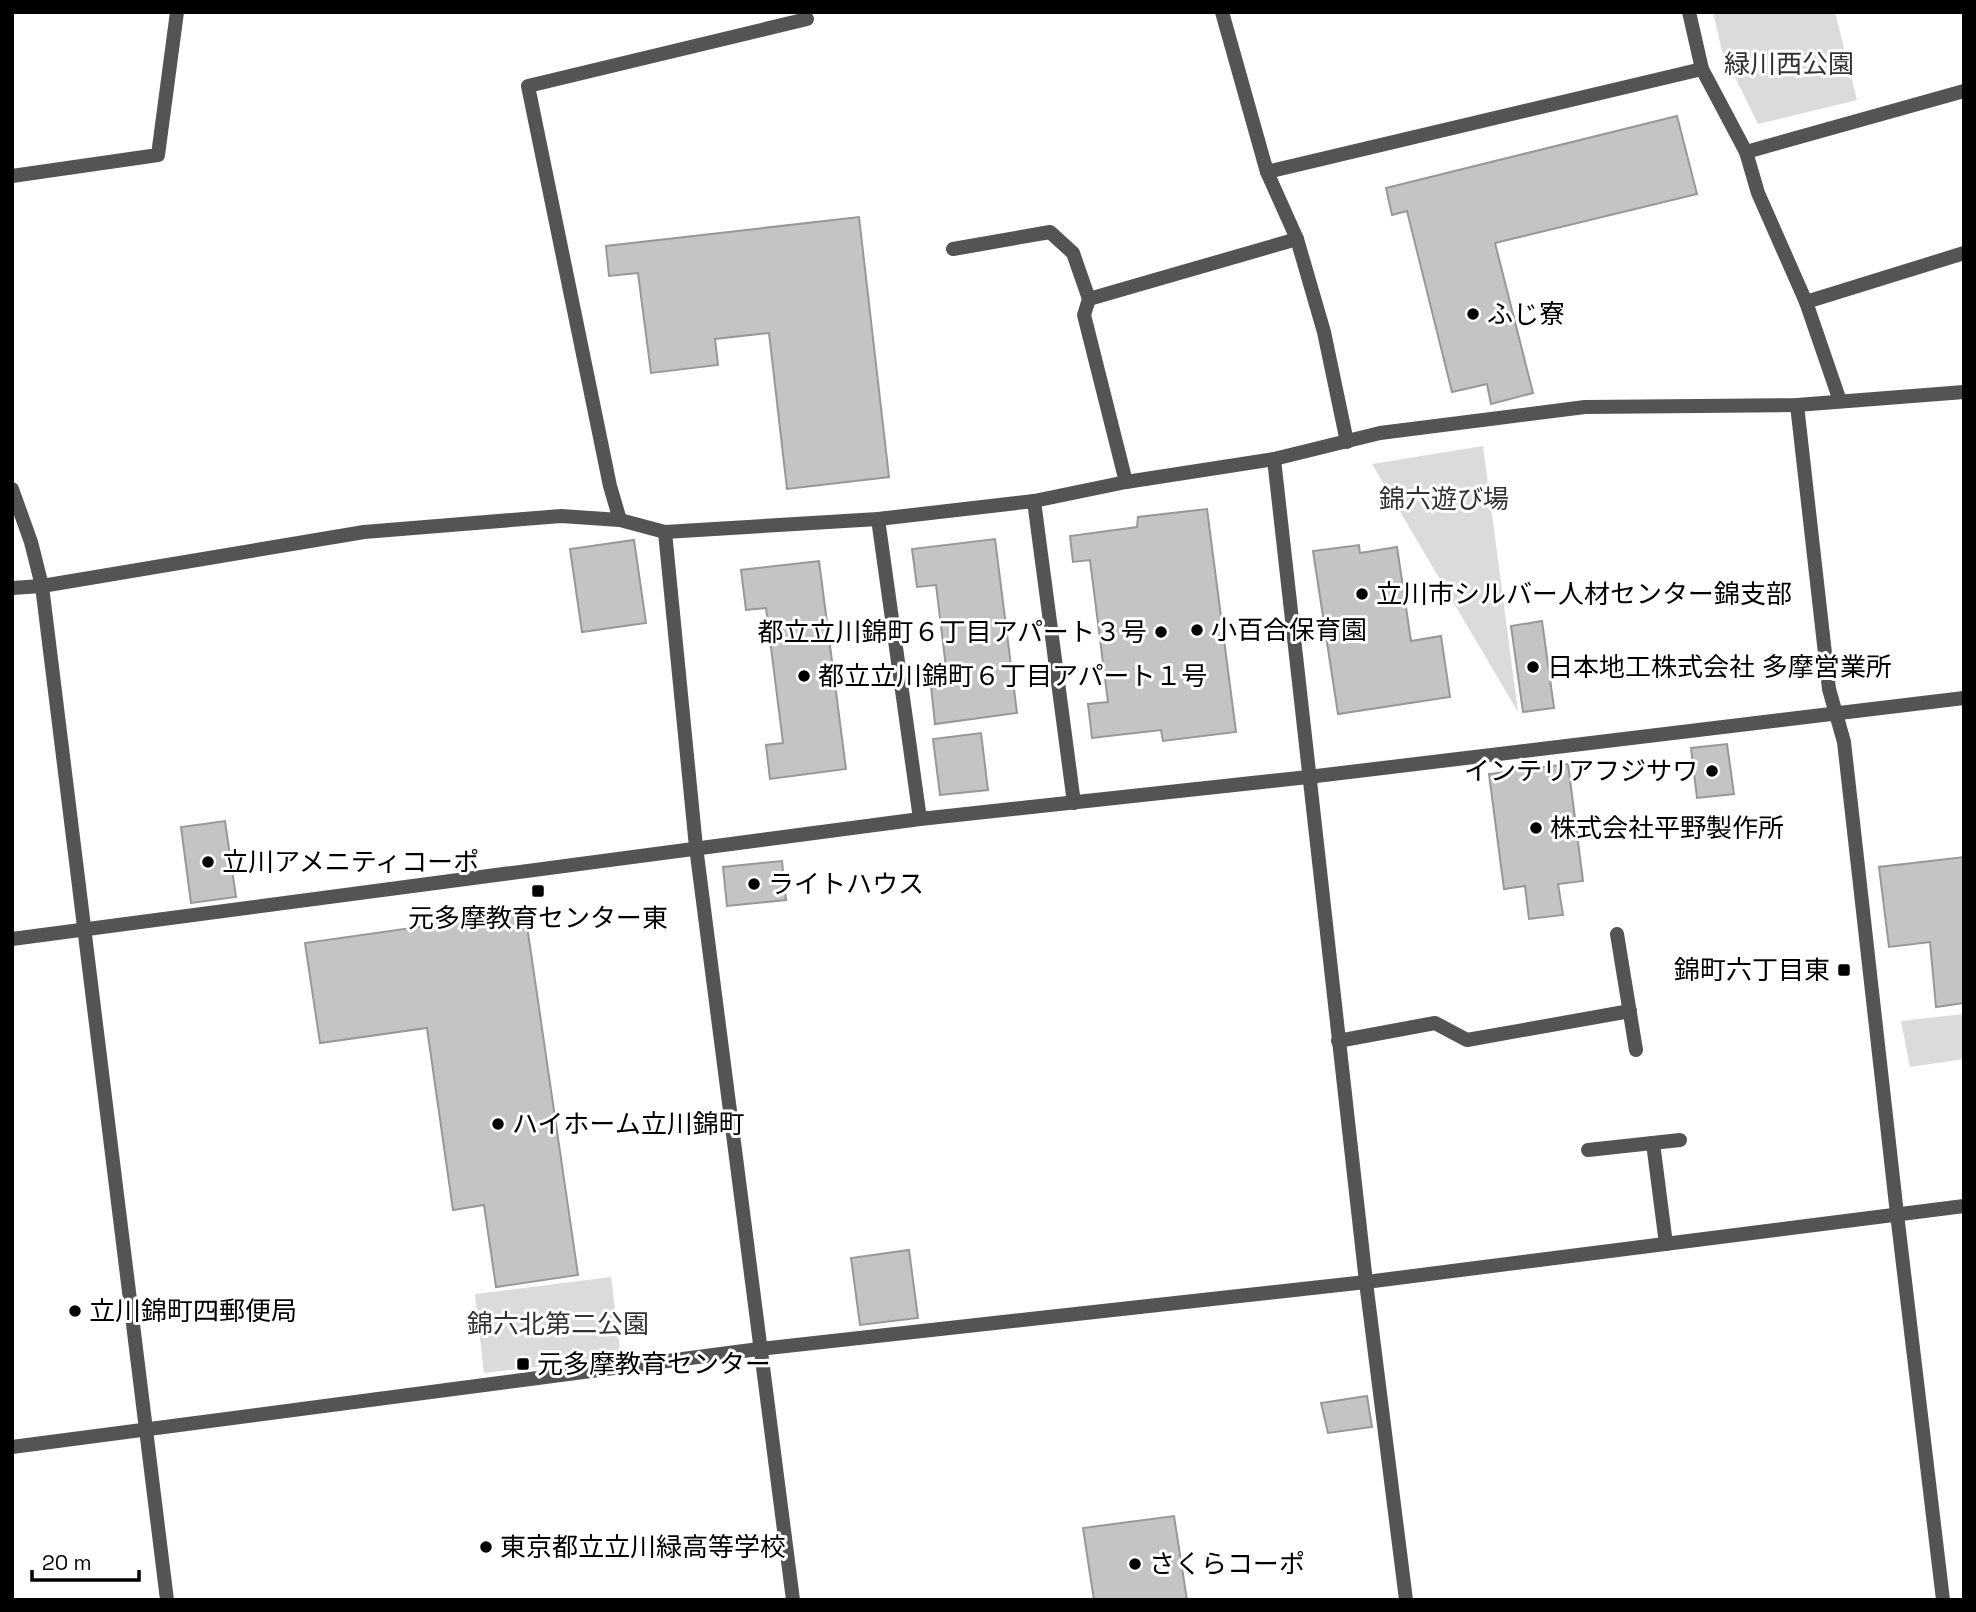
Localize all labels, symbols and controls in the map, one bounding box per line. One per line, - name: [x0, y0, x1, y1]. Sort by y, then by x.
- park label: 緑川西公園: [1724, 47, 1854, 81]
- place label: ふじ寮: [1487, 297, 1565, 331]
- marker: ふじ寮: [1465, 306, 1481, 322]
- park label: 錦六遊び場: [1379, 482, 1509, 516]
- place label: 立川市シルバー人材センター錦支部: [1376, 577, 1792, 611]
- marker: 立川市シルバー人材センター錦支部: [1354, 586, 1370, 602]
- place label: 小百合保育園: [1211, 613, 1367, 647]
- place label: 都立立川錦町６丁目アパート３号: [758, 615, 1147, 649]
- marker: 小百合保育園: [1189, 622, 1205, 638]
- marker: 都立立川錦町６丁目アパート３号: [1153, 624, 1169, 640]
- place label: 日本地工株式会社 多摩営業所: [1547, 650, 1892, 684]
- place label: 都立立川錦町６丁目アパート１号: [818, 659, 1207, 693]
- marker: 日本地工株式会社 多摩営業所: [1525, 659, 1541, 675]
- marker: 都立立川錦町６丁目アパート１号: [796, 668, 812, 684]
- place label: インテリアフジサワ: [1464, 754, 1698, 788]
- marker: インテリアフジサワ: [1704, 763, 1720, 779]
- place label: 株式会社平野製作所: [1550, 811, 1784, 845]
- marker: 株式会社平野製作所: [1528, 820, 1544, 836]
- place label: 立川アメニティコーポ: [222, 845, 479, 879]
- marker: 立川アメニティコーポ: [200, 854, 216, 870]
- place label: ライトハウス: [768, 867, 924, 901]
- marker: ライトハウス: [746, 876, 762, 892]
- marker: 元多摩教育センター東: [530, 883, 546, 899]
- place label: 元多摩教育センター東: [408, 901, 668, 935]
- place label: 錦町六丁目東: [1674, 953, 1830, 987]
- marker: 錦町六丁目東: [1836, 962, 1852, 978]
- place label: ハイホーム立川錦町: [512, 1107, 745, 1141]
- marker: ハイホーム立川錦町: [490, 1116, 506, 1132]
- place label: 立川錦町四郵便局: [89, 1294, 297, 1328]
- marker: 立川錦町四郵便局: [67, 1303, 83, 1319]
- park label: 錦六北第二公園: [467, 1307, 649, 1341]
- place label: 元多摩教育センター: [537, 1347, 771, 1381]
- marker: 元多摩教育センター: [515, 1356, 531, 1372]
- place label: 東京都立立川緑高等学校: [500, 1530, 786, 1564]
- scale bar: [32, 1538, 138, 1582]
- marker: 東京都立立川緑高等学校: [478, 1539, 494, 1555]
- place label: さくらコーポ: [1149, 1547, 1305, 1581]
- text: 20 m: [42, 1549, 92, 1576]
- marker: さくらコーポ: [1127, 1556, 1143, 1572]

